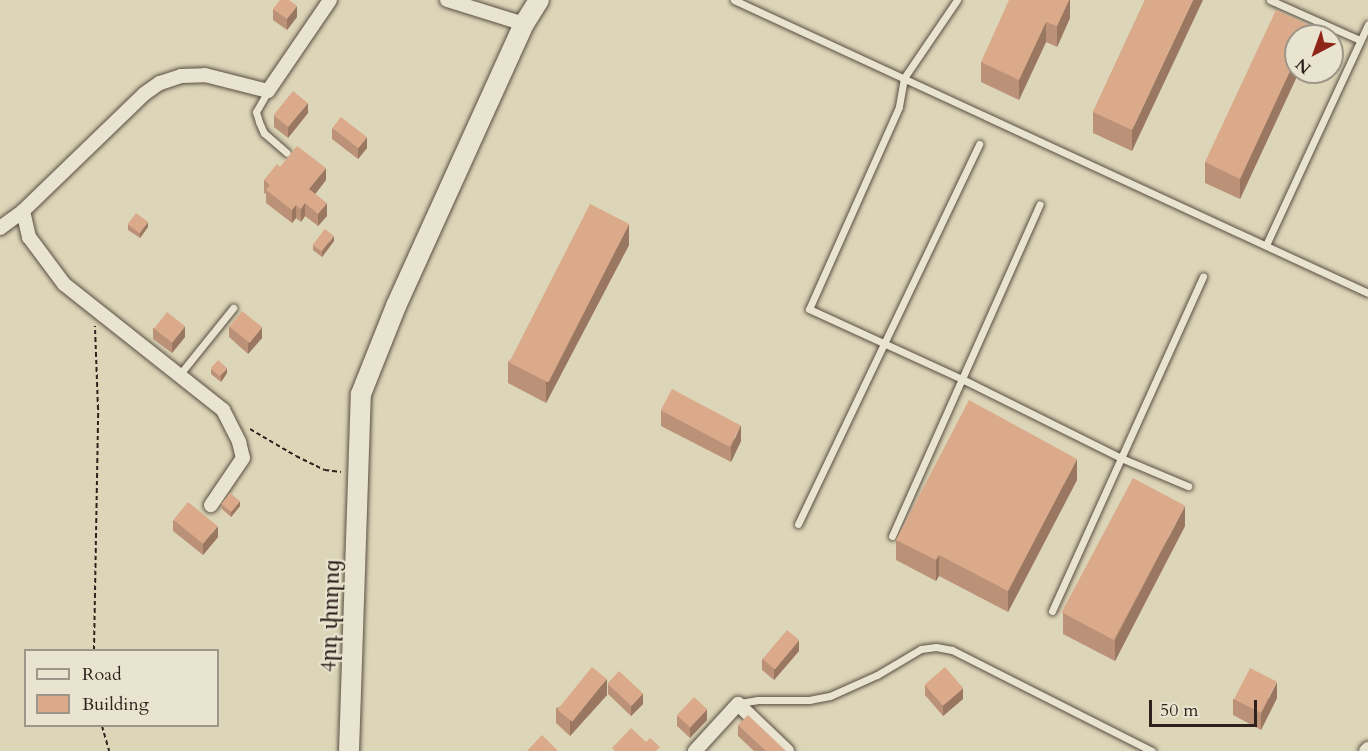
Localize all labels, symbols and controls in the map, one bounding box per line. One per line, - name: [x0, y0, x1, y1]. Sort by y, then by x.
- north arrow: [1284, 24, 1344, 84]
- text: N: [1291, 53, 1316, 79]
- street label: 4րդ փողոց: [316, 559, 346, 673]
- legend: [24, 649, 219, 727]
- text: Road: [82, 662, 122, 687]
- scale bar: [1152, 688, 1260, 726]
- text: Building: [82, 692, 149, 717]
- text: 50 m: [1160, 698, 1199, 723]

